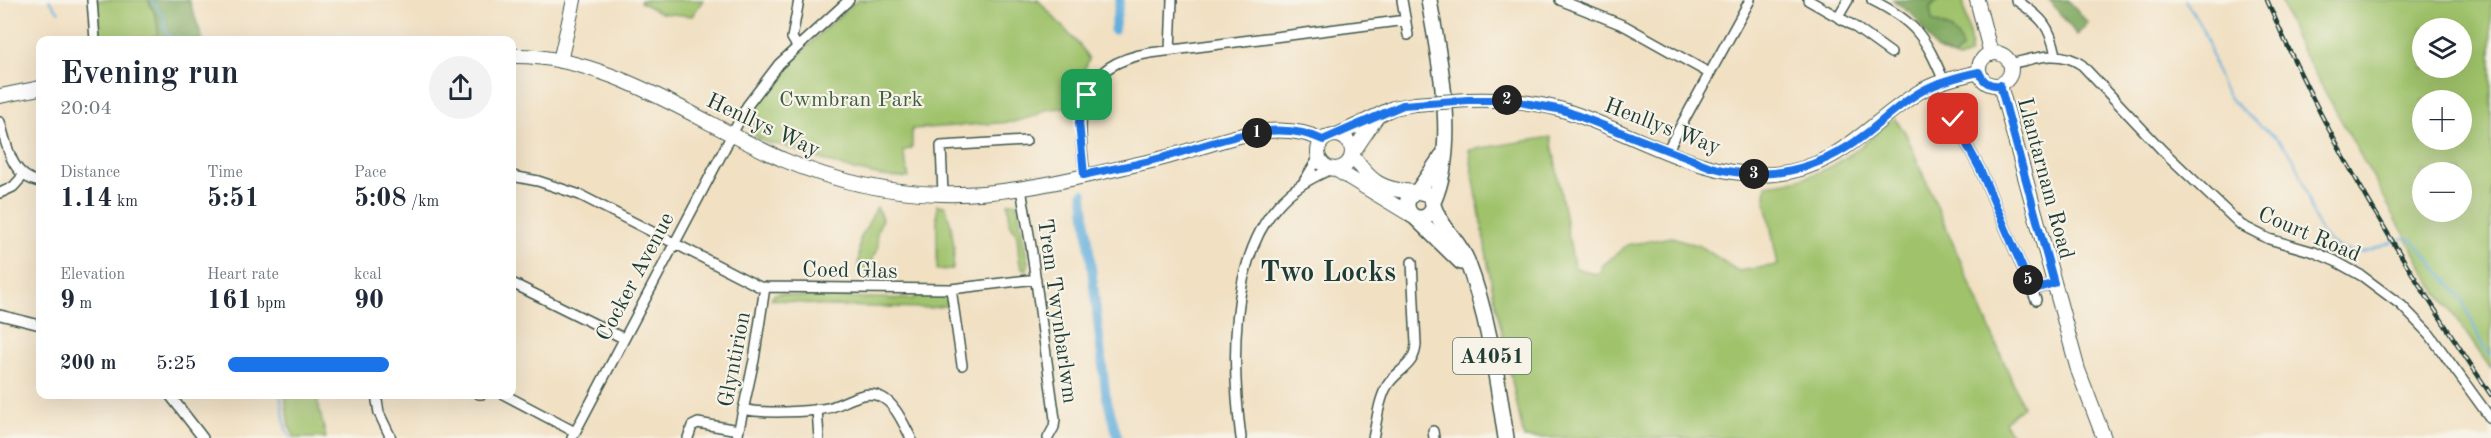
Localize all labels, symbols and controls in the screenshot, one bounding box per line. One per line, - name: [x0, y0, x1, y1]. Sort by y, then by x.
- map controls: [2412, 18, 2472, 222]
- button: layers: [2412, 18, 2472, 78]
- button: share: [429, 56, 492, 119]
- text: Evening run: [60, 58, 239, 91]
- pin: [1061, 69, 1112, 120]
- icon: arrive: [1070, 78, 1103, 111]
- pin: 2: [1492, 85, 1522, 115]
- park label: Cwmbran Park: [779, 89, 923, 111]
- street label: Henllys Way: [703, 90, 824, 162]
- button: +: [2412, 90, 2472, 150]
- text: 2: [1502, 92, 1512, 108]
- pin: [1927, 93, 1978, 144]
- street label: Henllys Way: [1601, 95, 1724, 159]
- street label: Llantarnam Road: [2013, 95, 2077, 262]
- text: 20:04: [60, 99, 112, 119]
- icon: check: [1936, 102, 1969, 135]
- pin: 1: [1242, 118, 1272, 148]
- text: 1: [1252, 125, 1262, 141]
- pin: 3: [1739, 159, 1769, 189]
- button: −: [2412, 162, 2472, 222]
- text: Distance: [60, 165, 120, 181]
- text: Time: [207, 165, 243, 181]
- text: Pace: [354, 165, 386, 181]
- text: 3: [1749, 166, 1759, 182]
- text: 1.14: [60, 186, 113, 212]
- text: 5:51: [207, 186, 260, 212]
- text: 5:08: [354, 186, 407, 212]
- text: km: [113, 194, 138, 210]
- text: /km: [407, 194, 439, 210]
- street label: Court Road: [2255, 203, 2364, 266]
- street label: Cocker Avenue: [593, 209, 679, 345]
- street label: Trem Twynbarlwm: [1033, 217, 1081, 405]
- street label: Coed Glas: [802, 259, 898, 283]
- district label: Two Locks: [1260, 260, 1396, 288]
- pin: 5: [2013, 265, 2043, 295]
- text: Elevation: [60, 267, 125, 283]
- text: Heart rate: [207, 267, 279, 283]
- text: kcal: [354, 267, 382, 283]
- text: 5: [2023, 272, 2033, 288]
- text: 9: [60, 288, 75, 314]
- text: 161: [207, 288, 252, 314]
- text: 90: [354, 288, 384, 314]
- text: m: [75, 296, 92, 312]
- text: bpm: [252, 296, 286, 312]
- street label: Glyntirion: [715, 310, 755, 409]
- road number: A4051: [1453, 338, 1531, 374]
- text: 200 m: [60, 354, 116, 374]
- text: 5:25: [156, 354, 196, 374]

